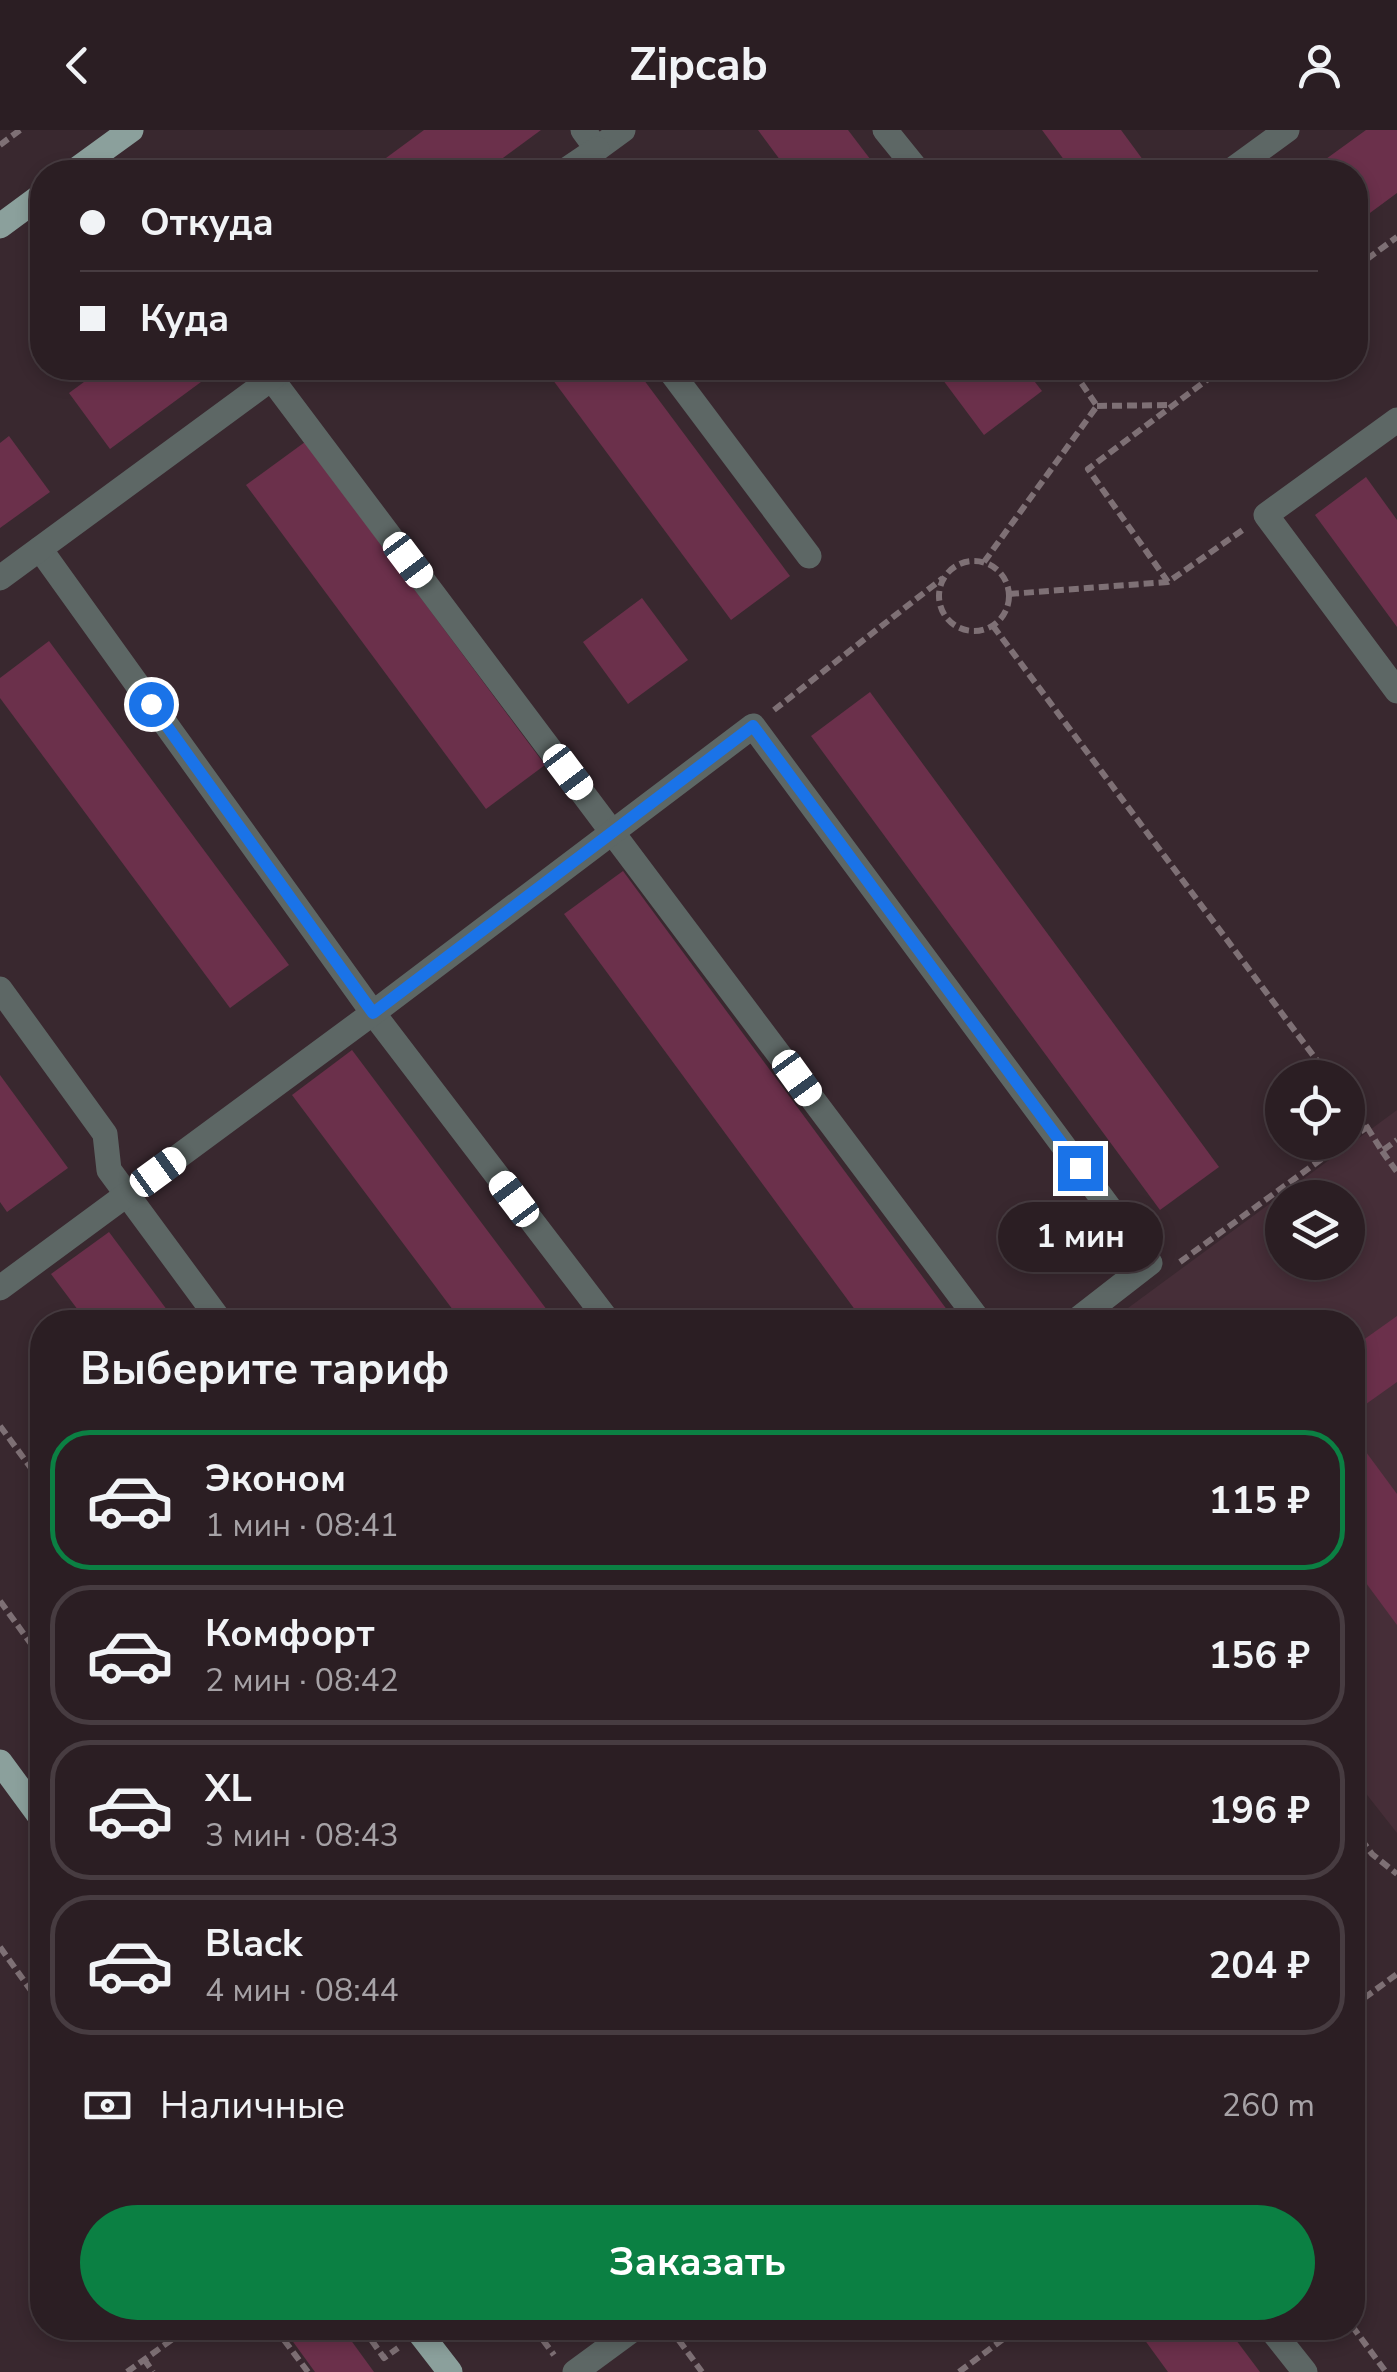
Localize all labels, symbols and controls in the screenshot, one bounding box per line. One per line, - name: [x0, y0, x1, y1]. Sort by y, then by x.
- text: Zipcab: [629, 35, 768, 96]
- icon: back: [50, 38, 105, 93]
- icon: person: [1292, 38, 1347, 93]
- text: Откуда: [140, 197, 274, 248]
- text: Куда: [140, 293, 229, 344]
- car: [378, 527, 438, 593]
- route start: [129, 682, 174, 727]
- car: [538, 739, 598, 805]
- car: [767, 1045, 827, 1111]
- map controls: [1265, 1060, 1365, 1280]
- button: locate: [1265, 1060, 1365, 1160]
- car: [125, 1142, 191, 1202]
- route end: [1058, 1146, 1103, 1191]
- car: [484, 1166, 544, 1232]
- button: layers: [1265, 1180, 1365, 1280]
- callout: 1 мин: [998, 1203, 1162, 1273]
- text: 1 мин: [1036, 1215, 1125, 1258]
- text: Выберите тариф: [80, 1339, 450, 1400]
- text: Эконом: [205, 1453, 346, 1504]
- icon: car: [85, 1455, 175, 1545]
- text: 115 ₽: [1209, 1475, 1310, 1526]
- text: 1 мин · 08:41: [205, 1504, 399, 1547]
- text: Комфорт: [205, 1608, 374, 1659]
- icon: car: [85, 1610, 175, 1700]
- text: 156 ₽: [1209, 1630, 1310, 1681]
- text: 2 мин · 08:42: [205, 1659, 399, 1702]
- text: XL: [205, 1763, 252, 1814]
- icon: car: [85, 1765, 175, 1855]
- text: 196 ₽: [1209, 1785, 1310, 1836]
- text: 3 мин · 08:43: [205, 1814, 399, 1857]
- text: Black: [205, 1918, 302, 1969]
- icon: car: [85, 1920, 175, 2010]
- text: 204 ₽: [1209, 1940, 1310, 1991]
- text: 4 мин · 08:44: [205, 1969, 399, 2012]
- icon: cash: [80, 2078, 135, 2133]
- text: Наличные: [160, 2080, 345, 2131]
- text: 260 m: [1222, 2084, 1315, 2127]
- button: Заказать: [80, 2205, 1315, 2320]

